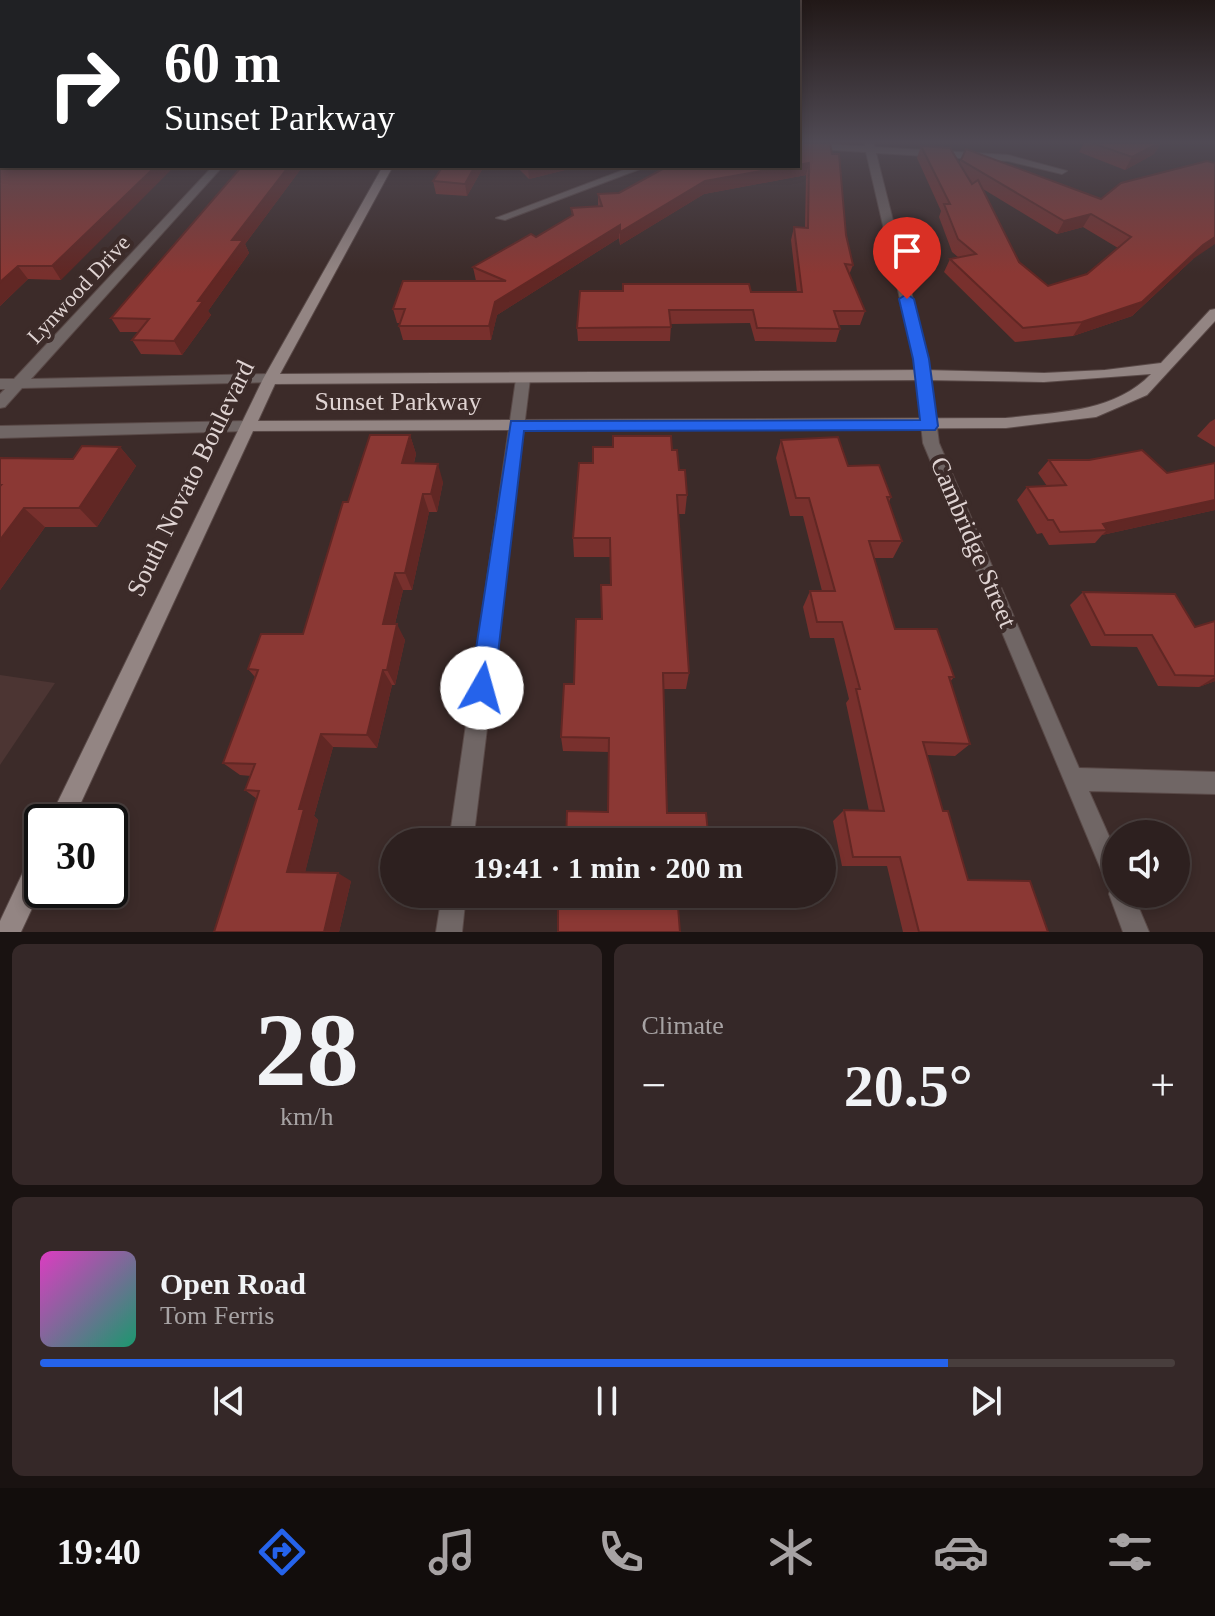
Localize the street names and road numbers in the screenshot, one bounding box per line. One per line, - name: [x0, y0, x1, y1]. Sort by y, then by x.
- street label: Lynwood Drive: [22, 230, 135, 349]
- street label: South Novato Boulevard: [121, 356, 260, 601]
- street label: Sunset Parkway: [315, 387, 481, 416]
- street label: Cambridge Street: [925, 452, 1023, 633]

